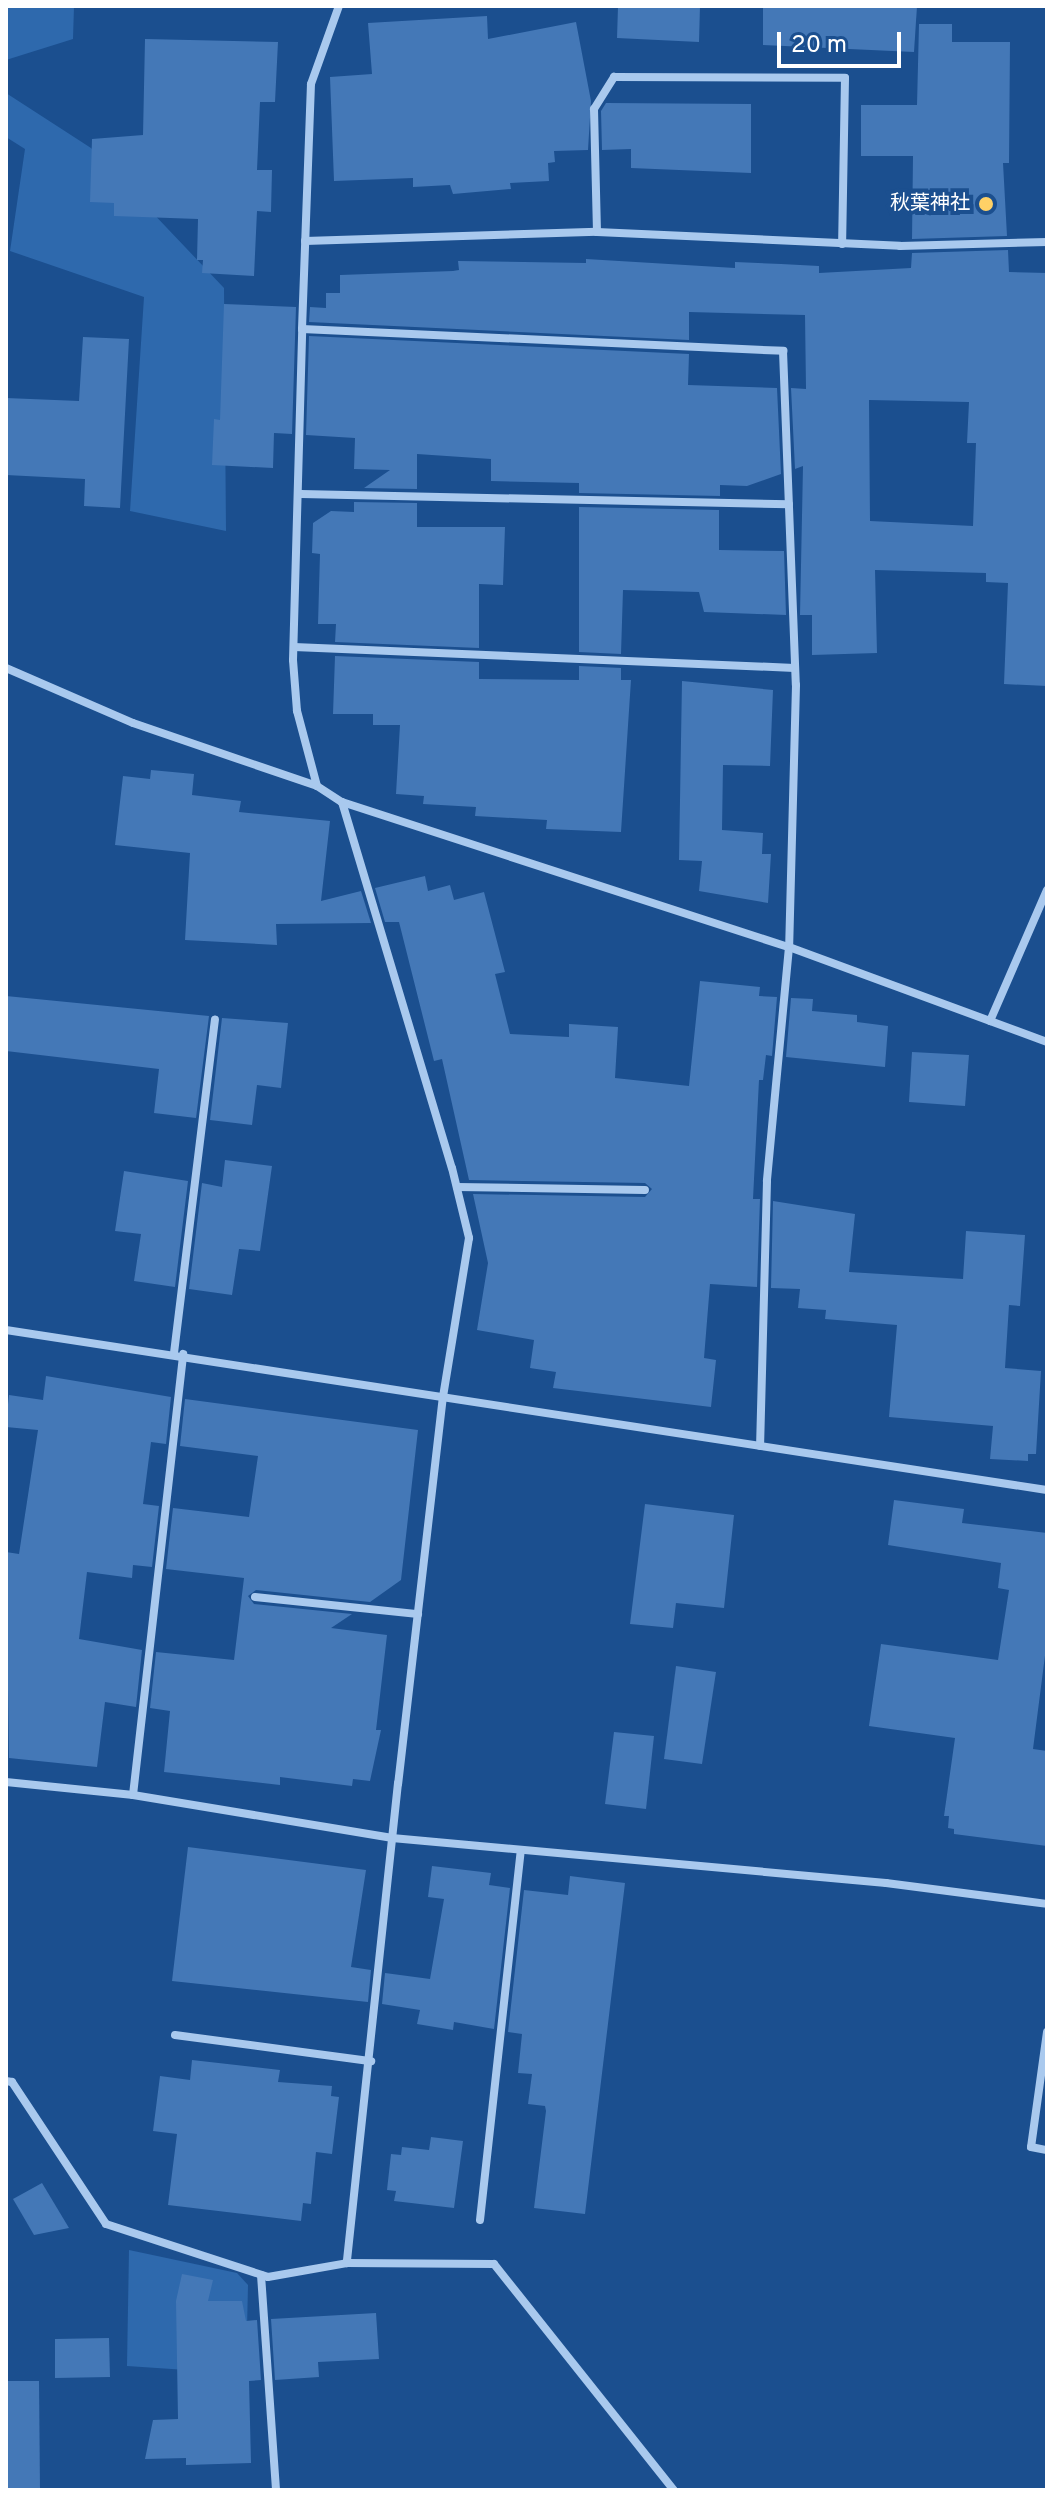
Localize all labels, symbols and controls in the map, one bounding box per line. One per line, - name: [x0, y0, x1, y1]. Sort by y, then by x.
- scale bar: [781, 16, 905, 66]
- text: 20 m: [791, 31, 847, 61]
- place label: 秋葉神社: [890, 192, 970, 216]
- marker: 秋葉神社: [977, 195, 995, 213]

